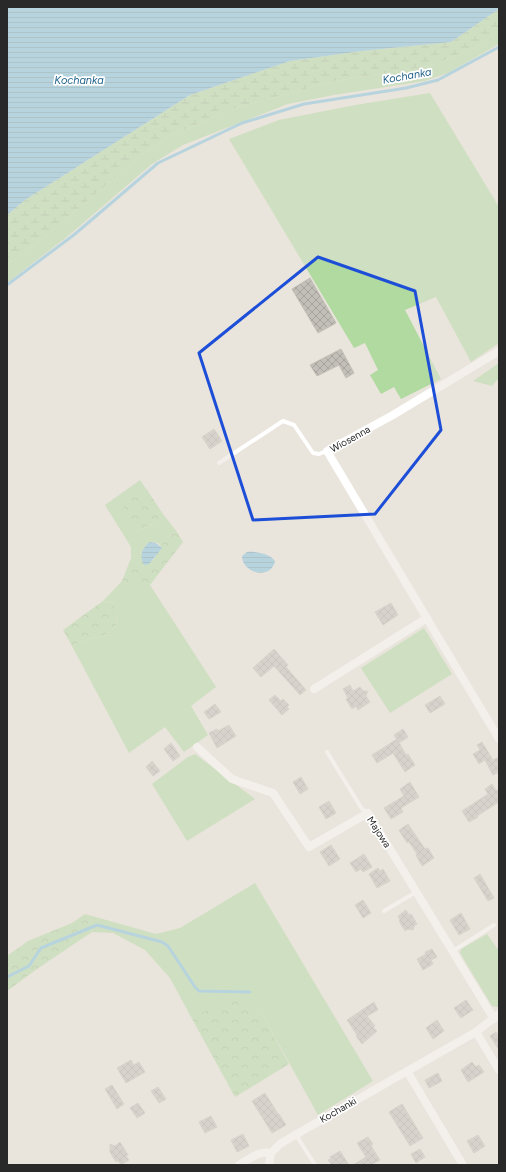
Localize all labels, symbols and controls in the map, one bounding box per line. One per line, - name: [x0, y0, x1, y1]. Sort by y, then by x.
- water label: Kochanka: [382, 65, 433, 87]
- water label: Kochanka: [54, 74, 104, 87]
- street label: Wiosenna: [328, 423, 372, 455]
- street label: Majowa: [364, 814, 394, 850]
- street label: Kochanki: [317, 1094, 359, 1126]

